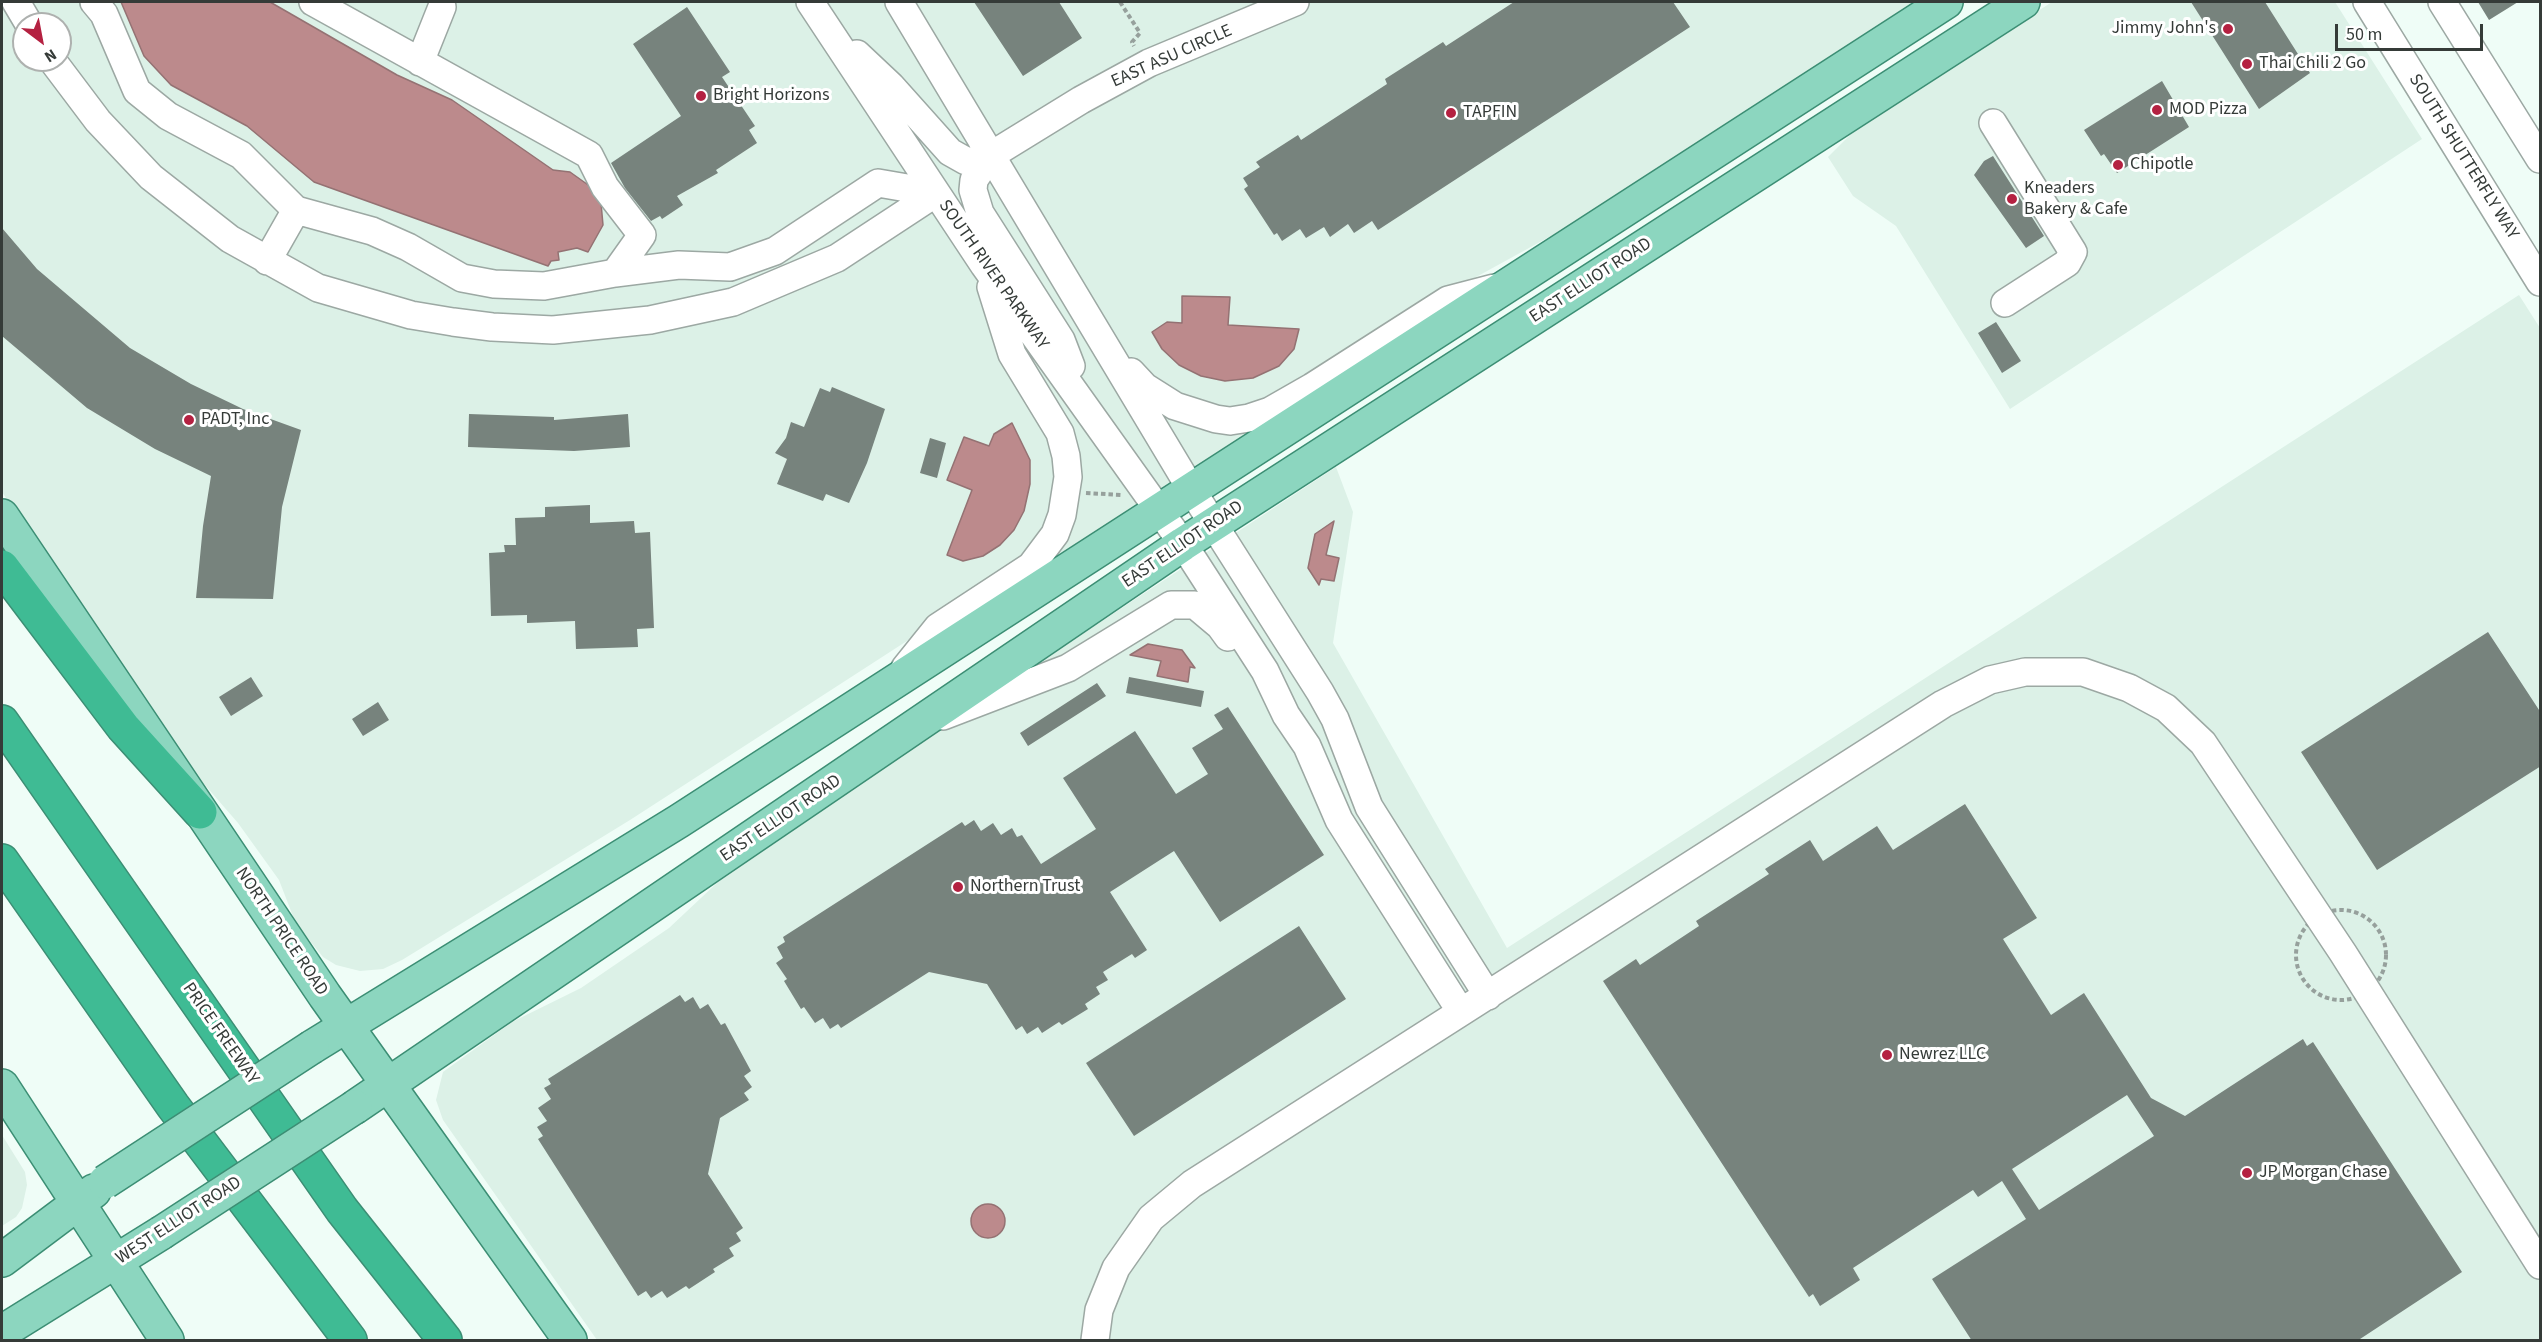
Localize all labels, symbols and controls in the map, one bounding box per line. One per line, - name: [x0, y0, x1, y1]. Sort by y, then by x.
- north arrow: [12, 12, 72, 72]
- scale bar: [2338, 12, 2486, 50]
- place label: Jimmy John's: [2111, 18, 2216, 40]
- street label: EAST ASU CIRCLE: [1108, 21, 1236, 93]
- marker: Jimmy John's: [2221, 22, 2235, 36]
- text: 50 m: [2346, 22, 2382, 47]
- text: N: [40, 43, 61, 68]
- place label: Thai Chili 2 Go: [2259, 53, 2366, 75]
- marker: Thai Chili 2 Go: [2240, 57, 2254, 71]
- street label: SOUTH SHUTTERFLY WAY: [2403, 70, 2523, 244]
- place label: Bright Horizons: [713, 85, 830, 107]
- marker: Bright Horizons: [694, 89, 708, 103]
- place label: MOD Pizza: [2169, 99, 2247, 121]
- place label: TAPFIN: [1463, 102, 1517, 124]
- marker: MOD Pizza: [2150, 103, 2164, 117]
- marker: TAPFIN: [1444, 106, 1458, 120]
- place label: Chipotle: [2130, 154, 2194, 176]
- marker: Chipotle: [2111, 158, 2125, 172]
- place label: Kneaders Bakery & Cafe: [2024, 178, 2128, 220]
- marker: Kneaders Bakery & Cafe: [2005, 192, 2019, 206]
- street label: SOUTH RIVER PARKWAY: [933, 196, 1053, 354]
- street label: EAST ELLIOT ROAD: [1526, 234, 1656, 328]
- place label: PADT, Inc: [201, 409, 269, 431]
- marker: PADT, Inc: [182, 413, 196, 427]
- street label: EAST ELLIOT ROAD: [1118, 497, 1248, 593]
- street label: EAST ELLIOT ROAD: [716, 771, 846, 867]
- street label: NORTH PRICE ROAD: [230, 864, 332, 1000]
- place label: Northern Trust: [970, 876, 1080, 898]
- marker: Northern Trust: [951, 880, 965, 894]
- street label: PRICE FREEWAY: [177, 979, 263, 1089]
- place label: Newrez LLC: [1899, 1044, 1986, 1066]
- marker: Newrez LLC: [1880, 1048, 1894, 1062]
- place label: JP Morgan Chase: [2259, 1162, 2387, 1184]
- marker: JP Morgan Chase: [2240, 1166, 2254, 1180]
- street label: WEST ELLIOT ROAD: [112, 1172, 246, 1270]

